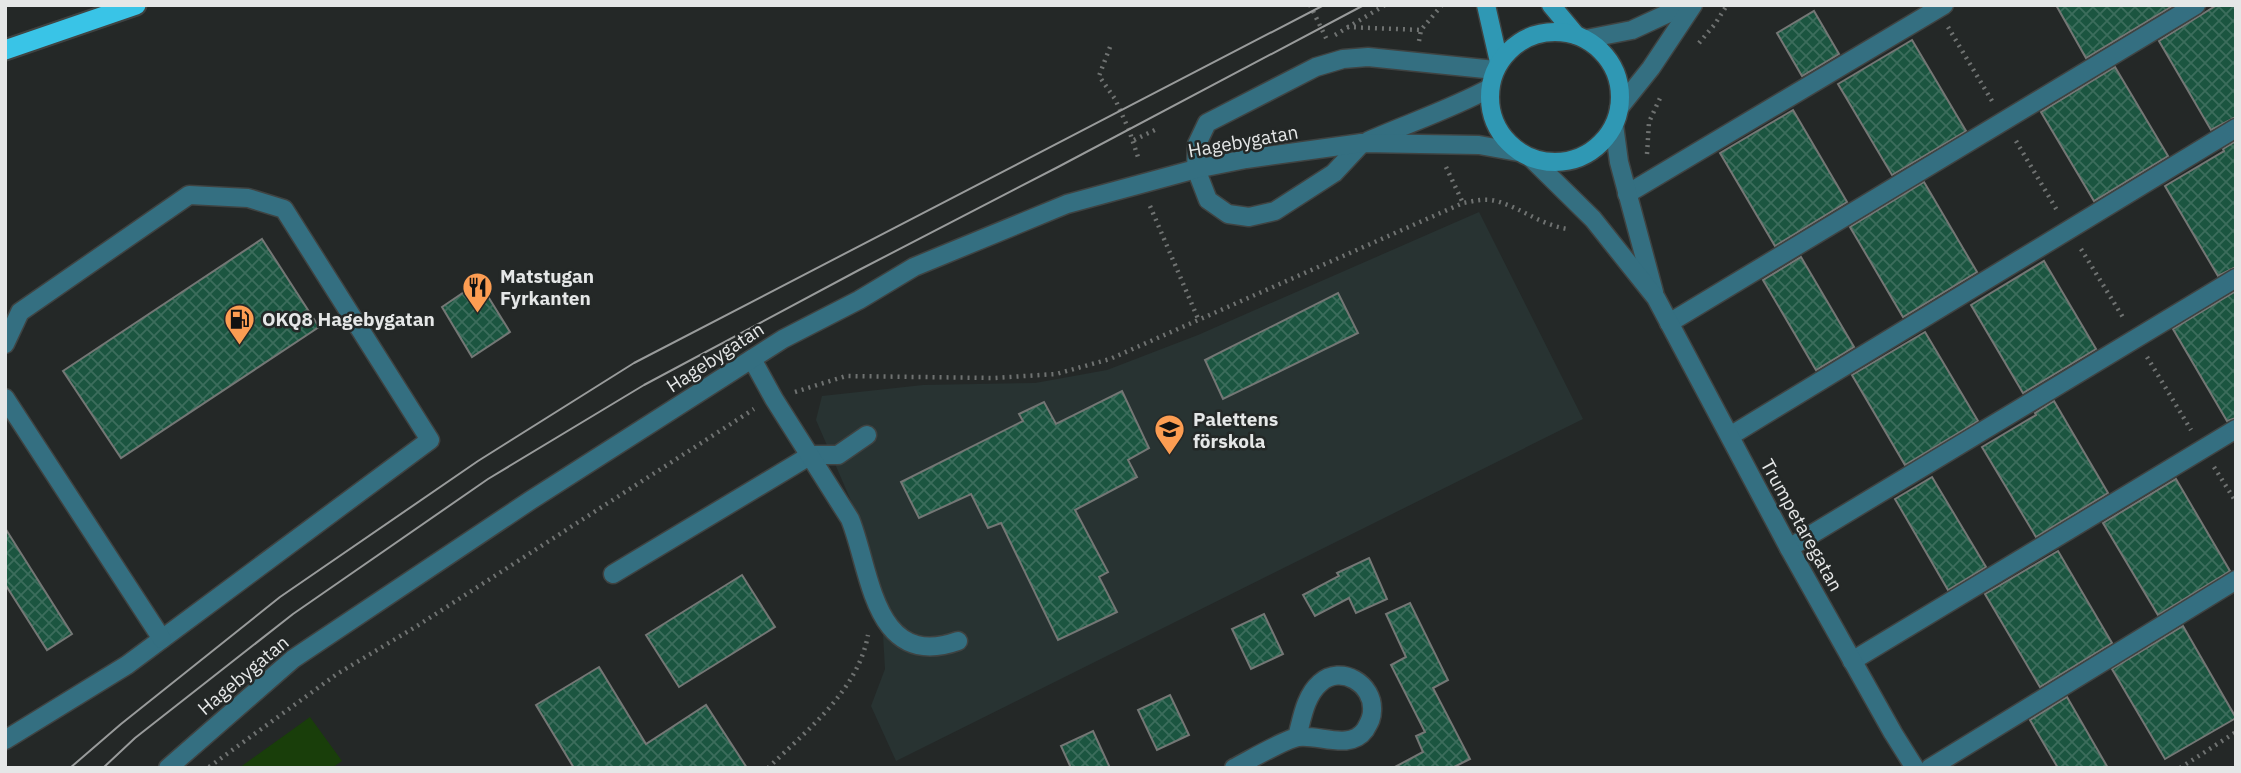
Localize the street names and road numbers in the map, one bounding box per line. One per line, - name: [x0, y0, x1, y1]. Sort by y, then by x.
- street label: Hagebygatan: [1186, 120, 1300, 162]
- street label: Hagebygatan: [662, 317, 768, 397]
- street label: Trumpetaregatan: [1756, 455, 1848, 595]
- street label: Hagebygatan: [193, 630, 293, 720]

